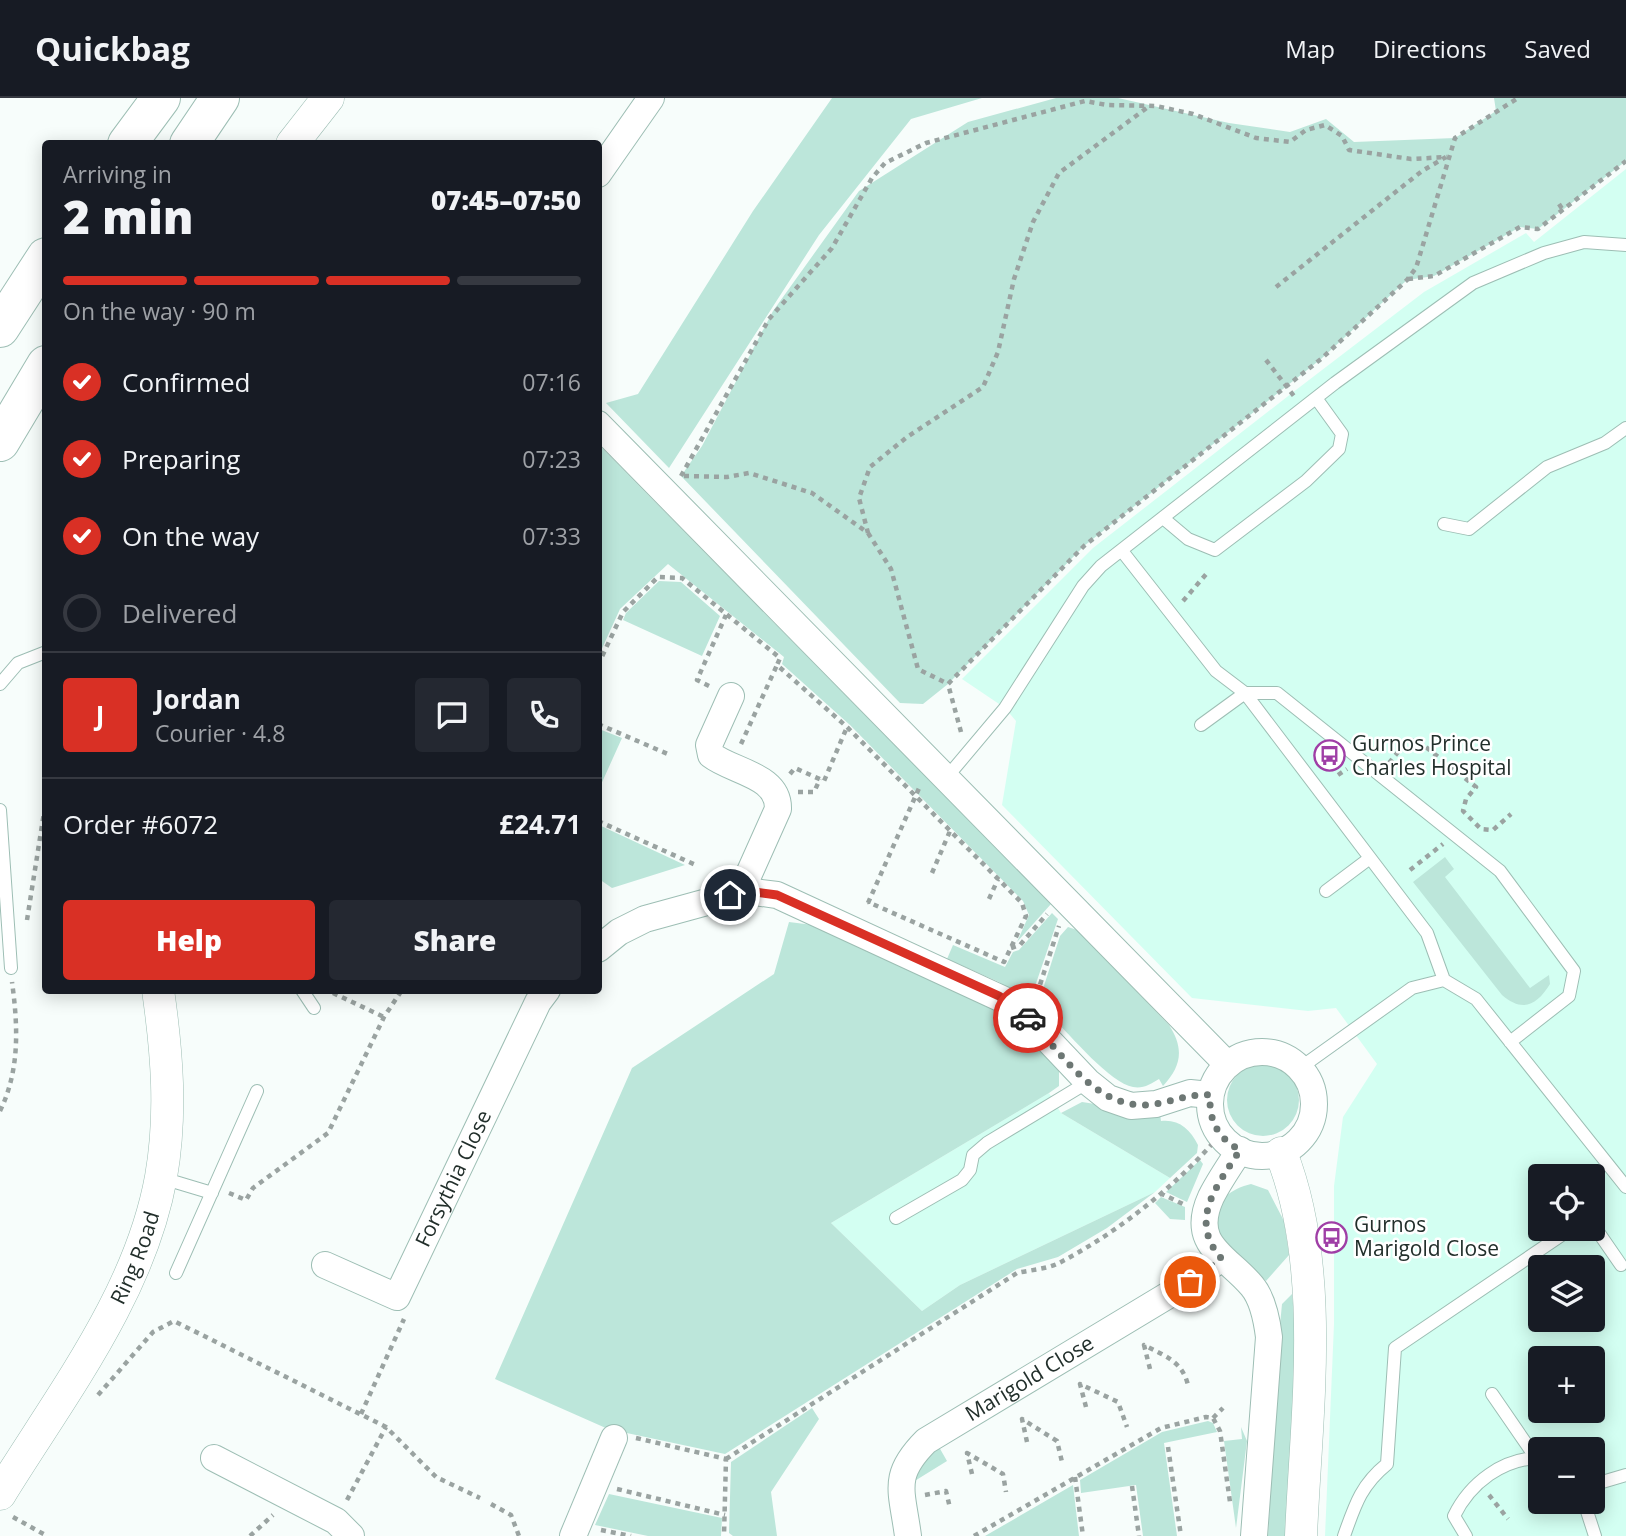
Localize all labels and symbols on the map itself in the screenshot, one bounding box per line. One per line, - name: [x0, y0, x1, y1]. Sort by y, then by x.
- place label: Gurnos Prince Charles Hospital: [1352, 729, 1512, 781]
- bus stop icon: Gurnos Prince Charles Hospital: [1312, 739, 1346, 773]
- pin: [700, 865, 760, 925]
- courier: [993, 983, 1063, 1053]
- street label: Forsythia Close: [408, 1105, 497, 1251]
- street label: Ring Road: [103, 1208, 165, 1309]
- place label: Gurnos Marigold Close: [1354, 1210, 1499, 1262]
- bus stop icon: Gurnos Marigold Close: [1314, 1220, 1348, 1254]
- pin: [1160, 1252, 1220, 1312]
- street label: Marigold Close: [960, 1328, 1099, 1427]

